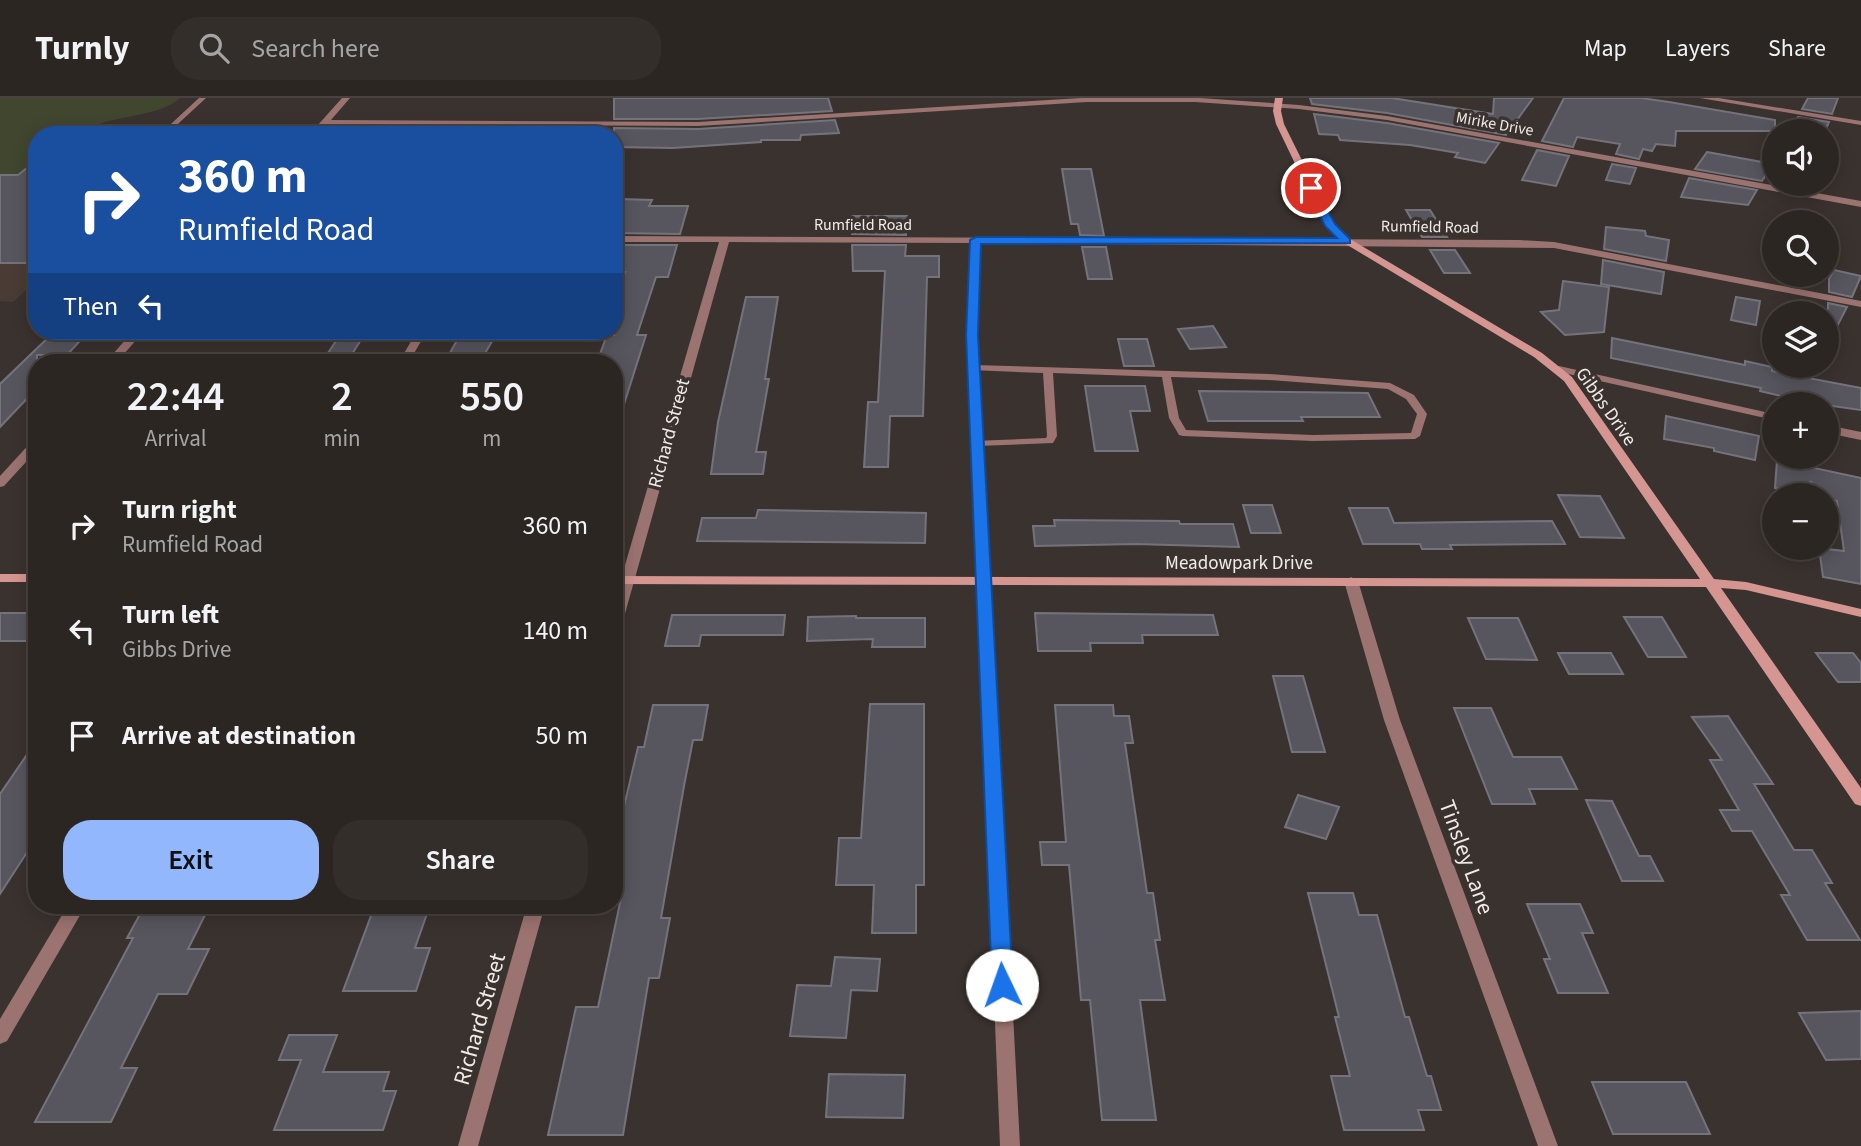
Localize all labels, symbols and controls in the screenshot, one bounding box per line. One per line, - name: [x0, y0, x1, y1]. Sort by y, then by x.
- search box: [171, 17, 661, 80]
- text: Turnly: [35, 25, 129, 72]
- icon: search: [195, 29, 233, 67]
- text: Search here: [251, 30, 380, 67]
- text: Map: [1584, 31, 1627, 66]
- text: Layers: [1665, 31, 1730, 66]
- text: Share: [1768, 31, 1826, 66]
- street label: Mirike Drive: [1454, 106, 1535, 142]
- map controls: [1762, 119, 1839, 560]
- button: sound: [1762, 119, 1839, 196]
- text: 360 m: [178, 142, 307, 212]
- icon: right: [63, 154, 154, 245]
- pin: [1281, 158, 1341, 218]
- icon: arrive: [1292, 169, 1330, 207]
- text: Rumfield Road: [178, 207, 374, 253]
- button: search: [1762, 210, 1839, 287]
- street label: Rumfield Road: [814, 214, 912, 236]
- street label: Rumfield Road: [1381, 215, 1479, 239]
- icon: left: [132, 287, 170, 325]
- text: Then: [63, 288, 118, 325]
- button: layers: [1762, 301, 1839, 378]
- street label: Gibbs Drive: [1569, 362, 1643, 452]
- text: 22:44: [127, 367, 225, 427]
- text: 2: [331, 367, 353, 427]
- text: 550: [460, 367, 524, 427]
- street label: Richard Street: [642, 375, 697, 491]
- button: +: [1762, 392, 1839, 469]
- text: Arrival: [145, 422, 207, 455]
- text: min: [323, 422, 361, 455]
- text: m: [482, 422, 501, 455]
- button: −: [1762, 483, 1839, 560]
- text: Turn right: [122, 491, 237, 528]
- icon: right: [63, 507, 101, 545]
- text: 360 m: [522, 507, 588, 544]
- text: Rumfield Road: [122, 528, 263, 561]
- street label: Meadowpark Drive: [1165, 550, 1313, 577]
- text: Turn left: [122, 596, 219, 633]
- icon: left: [63, 612, 101, 650]
- text: 140 m: [522, 612, 588, 649]
- text: Gibbs Drive: [122, 633, 231, 666]
- icon: arrive: [63, 717, 101, 755]
- text: Arrive at destination: [122, 717, 356, 754]
- text: 50 m: [535, 717, 588, 754]
- street label: Tinsley Lane: [1431, 795, 1503, 919]
- button: Exit: [63, 820, 319, 900]
- button: Share: [333, 820, 588, 900]
- position arrow: [965, 948, 1039, 1022]
- street label: Richard Street: [445, 949, 514, 1089]

